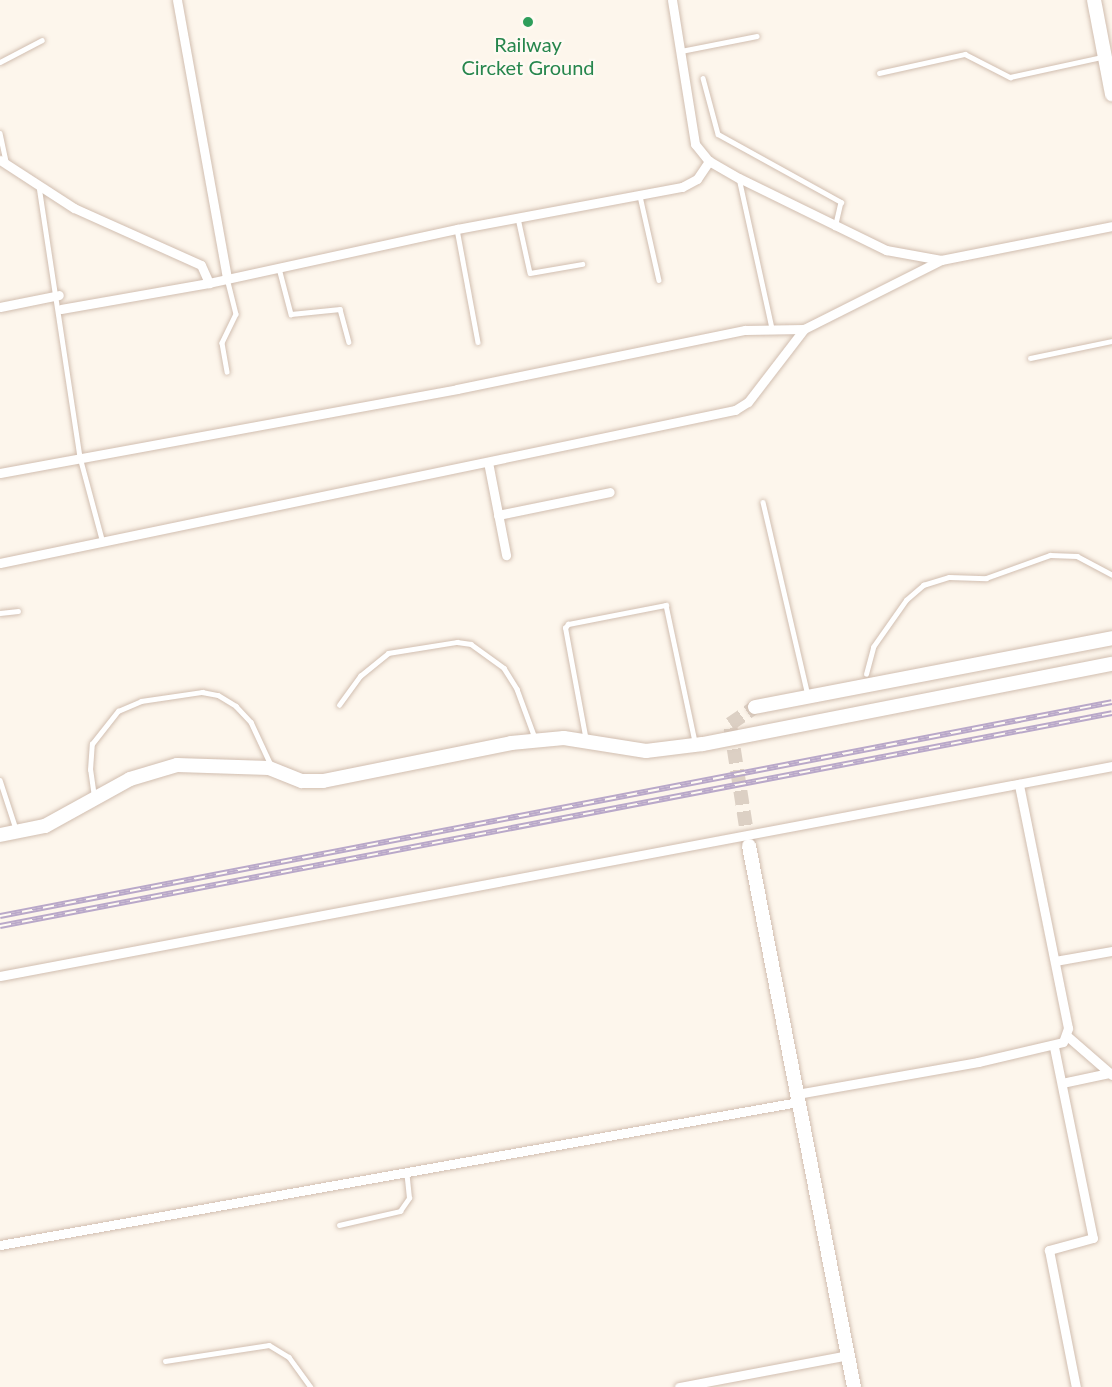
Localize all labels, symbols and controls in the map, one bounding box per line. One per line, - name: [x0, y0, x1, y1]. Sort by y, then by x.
- marker: Railway Circket Ground: [521, 15, 535, 29]
- place label: Railway Circket Ground: [461, 32, 595, 79]

